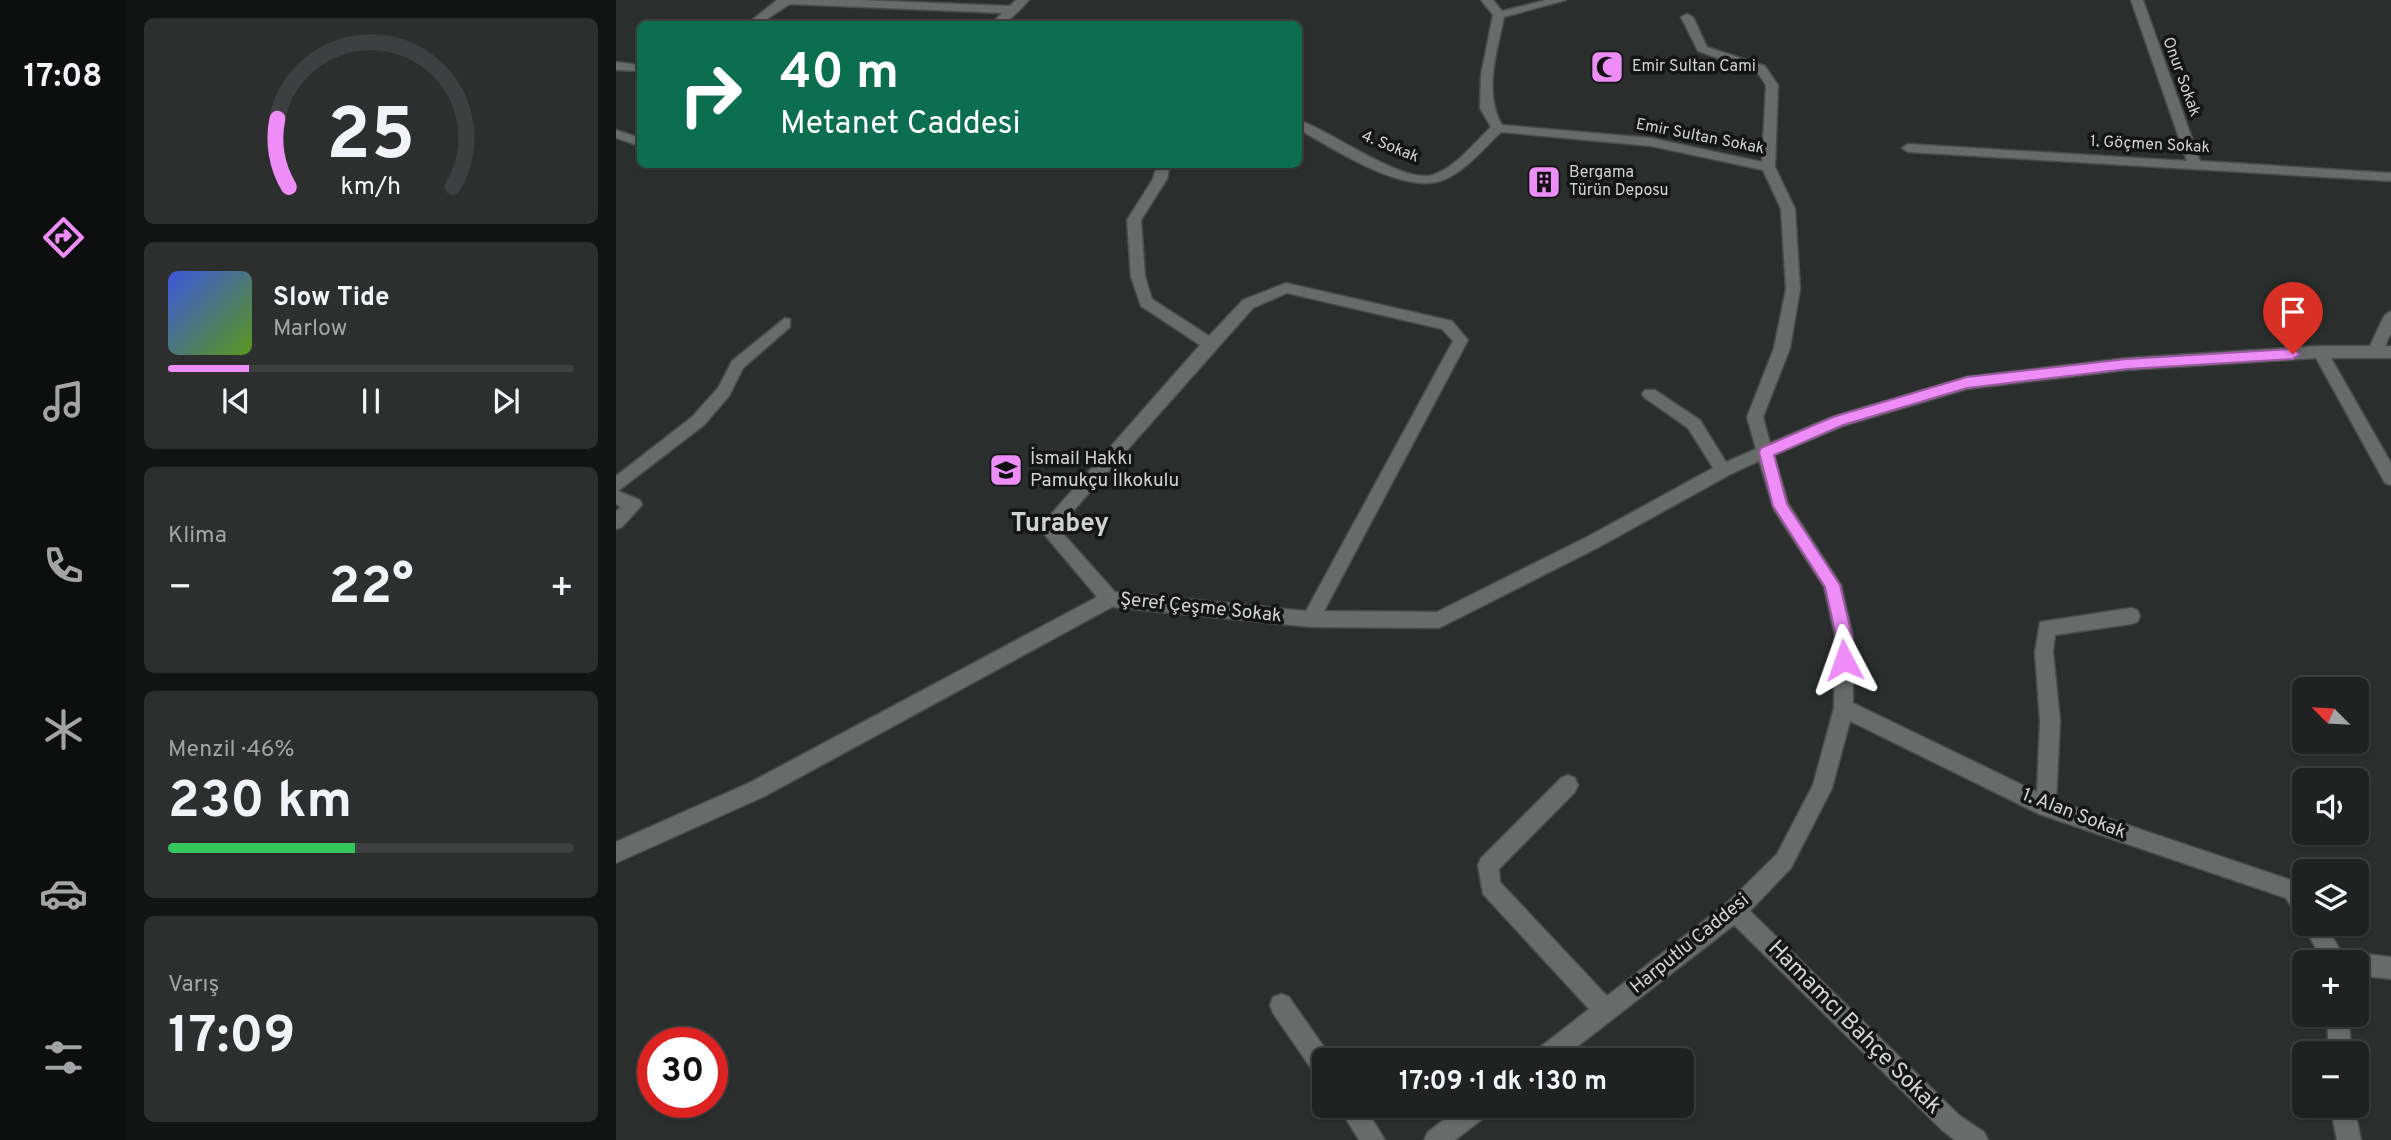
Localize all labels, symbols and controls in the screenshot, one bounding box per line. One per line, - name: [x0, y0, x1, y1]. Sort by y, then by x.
- street label: Onur Sokak: [2157, 35, 2205, 119]
- text: 40 m: [780, 44, 899, 106]
- mosque icon: Emir Sultan Cami: [1588, 48, 1626, 86]
- icon: right: [665, 49, 756, 140]
- place label: Emir Sultan Cami: [1632, 57, 1756, 77]
- text: 17:08: [24, 58, 102, 98]
- text: 25: [327, 94, 416, 186]
- text: Metanet Caddesi: [780, 105, 1021, 145]
- street label: Emir Sultan Sokak: [1634, 115, 1766, 159]
- street label: 4. Sokak: [1358, 126, 1422, 168]
- street label: 1. Göçmen Sokak: [2090, 132, 2210, 158]
- building icon: Bergama Türün Deposu: [1525, 163, 1563, 201]
- place label: Bergama Türün Deposu: [1569, 163, 1669, 201]
- text: km/h: [341, 172, 401, 204]
- icon: directions: [39, 213, 88, 262]
- text: Slow Tide: [273, 282, 390, 315]
- pin: [2263, 282, 2323, 354]
- icon: arrive: [2274, 293, 2312, 331]
- text: Marlow: [273, 315, 347, 344]
- icon: music: [39, 377, 88, 426]
- icon: previous: [217, 382, 255, 420]
- icon: pause: [352, 382, 390, 420]
- icon: next: [487, 382, 525, 420]
- place label: İsmail Hakkı Pamukçu İlkokulu: [1030, 446, 1179, 493]
- school or university icon: İsmail Hakkı Pamukçu İlkokulu: [987, 451, 1025, 489]
- district label: Turabey: [1011, 508, 1109, 541]
- text: Klima: [168, 522, 227, 551]
- icon: phone: [39, 541, 88, 590]
- text: 22°: [328, 556, 414, 622]
- text: −: [168, 565, 193, 614]
- text: +: [549, 565, 574, 614]
- street label: Şeref Çeşme Sokak: [1119, 588, 1283, 628]
- position arrow: [1807, 623, 1881, 697]
- north arrow: [2292, 677, 2370, 754]
- map controls: [2292, 677, 2369, 1118]
- icon: climate: [39, 705, 88, 754]
- text: Menzil · 46%: [168, 736, 294, 765]
- button: sound: [2292, 768, 2369, 845]
- text: 230 km: [168, 770, 352, 836]
- street label: 1. Alan Sokak: [2019, 783, 2129, 845]
- button: layers: [2292, 859, 2369, 936]
- icon: car: [39, 869, 88, 918]
- street label: Harputlu Caddesi: [1626, 889, 1754, 999]
- street label: Hamamcı Bahçe Sokak: [1761, 935, 1947, 1121]
- button: +: [2292, 950, 2369, 1027]
- text: Varış: [168, 971, 219, 1000]
- text: 17:09: [168, 1005, 295, 1071]
- speed limit sign: 30: [637, 1027, 728, 1118]
- icon: filters: [39, 1033, 88, 1082]
- button: −: [2292, 1041, 2369, 1118]
- text: 17:09 · 1 dk · 130 m: [1399, 1066, 1607, 1099]

